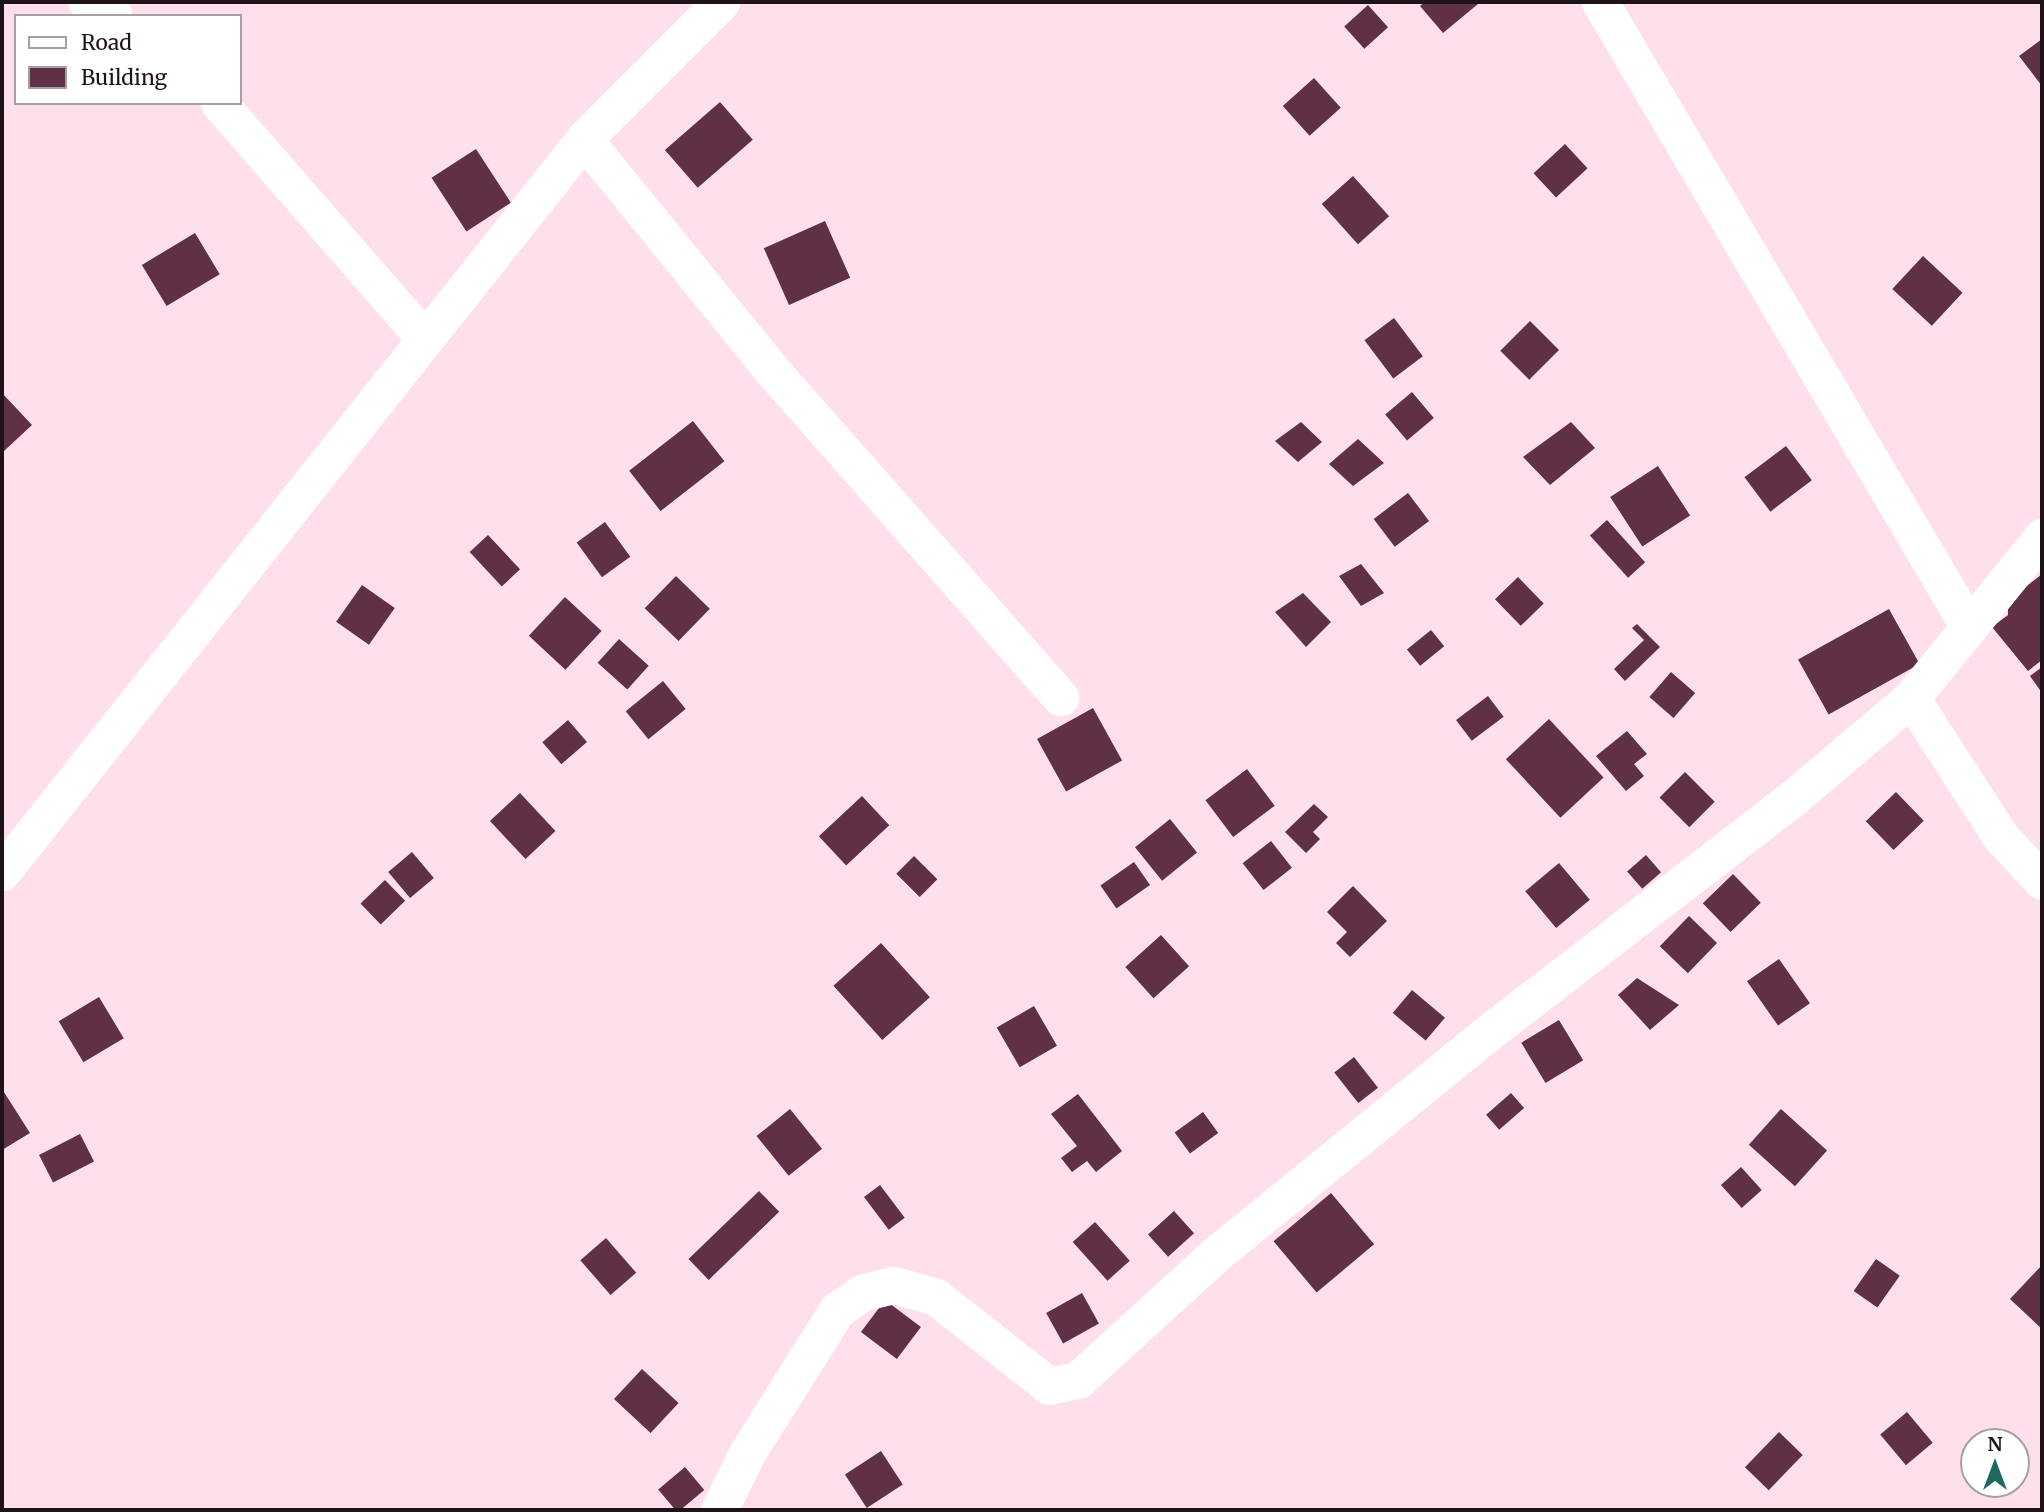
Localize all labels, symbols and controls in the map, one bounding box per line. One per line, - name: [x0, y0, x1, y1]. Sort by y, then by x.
- legend: [14, 14, 242, 105]
- text: Road: [81, 29, 132, 56]
- text: Building: [81, 64, 167, 91]
- north arrow: [1960, 1428, 2030, 1498]
- text: N: [1987, 1432, 2003, 1456]

